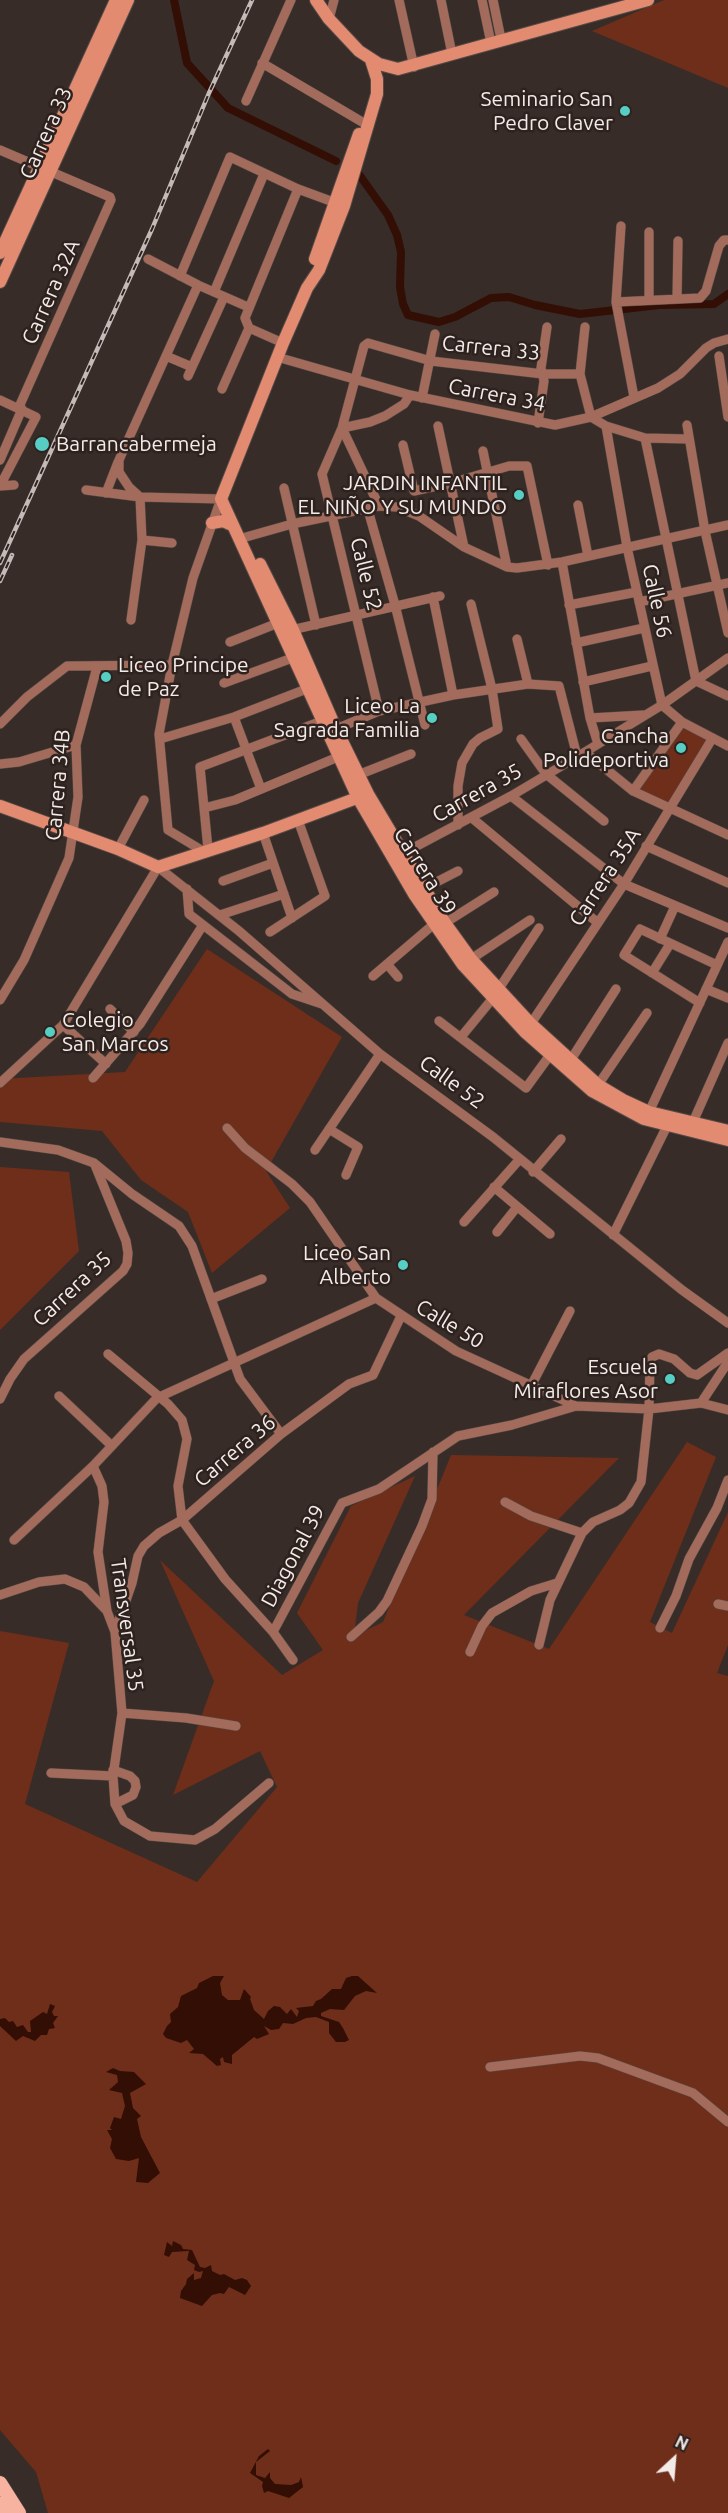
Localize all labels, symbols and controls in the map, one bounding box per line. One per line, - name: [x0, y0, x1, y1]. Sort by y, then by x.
- street label: Carrera 33: [14, 83, 78, 183]
- place label: Seminario San Pedro Claver: [480, 86, 613, 136]
- marker: Seminario San Pedro Claver: [618, 104, 632, 118]
- street label: Carrera 32A: [17, 236, 85, 348]
- street label: Carrera 33: [441, 330, 541, 366]
- street label: Carrera 34: [446, 373, 548, 417]
- place label: Barrancabermeja: [56, 431, 217, 457]
- marker: Barrancabermeja: [33, 435, 51, 453]
- place label: JARDIN INFANTIL EL NIÑO Y SU MUNDO: [297, 470, 507, 520]
- marker: JARDIN INFANTIL EL NIÑO Y SU MUNDO: [512, 488, 526, 502]
- street label: Calle 52: [345, 535, 387, 613]
- street label: Calle 56: [637, 562, 677, 640]
- place label: Liceo Principe de Paz: [118, 652, 249, 702]
- marker: Liceo Principe de Paz: [99, 670, 113, 684]
- place label: Liceo La Sagrada Familia: [274, 693, 420, 743]
- marker: Liceo La Sagrada Familia: [425, 711, 439, 725]
- place label: Cancha Polideportiva: [543, 723, 669, 773]
- street label: Carrera 34B: [41, 728, 75, 842]
- marker: Cancha Polideportiva: [674, 741, 688, 755]
- street label: Carrera 35: [428, 758, 526, 828]
- street label: Carrera 39: [388, 823, 462, 919]
- street label: Carrera 35A: [564, 823, 646, 931]
- place label: Colegio San Marcos: [62, 1007, 169, 1057]
- marker: Colegio San Marcos: [43, 1025, 57, 1039]
- street label: Calle 52: [414, 1050, 490, 1114]
- place label: Liceo San Alberto: [303, 1240, 391, 1290]
- street label: Carrera 35: [27, 1246, 117, 1332]
- marker: Liceo San Alberto: [396, 1258, 410, 1272]
- street label: Calle 50: [411, 1294, 489, 1354]
- place label: Escuela Miraflores Asor: [513, 1354, 658, 1404]
- marker: Escuela Miraflores Asor: [663, 1372, 677, 1386]
- street label: Carrera 36: [189, 1410, 281, 1492]
- street label: Diagonal 39: [256, 1501, 330, 1611]
- street label: Transversal 35: [105, 1557, 149, 1693]
- north arrow: [644, 2429, 704, 2489]
- text: N: [673, 2432, 691, 2454]

